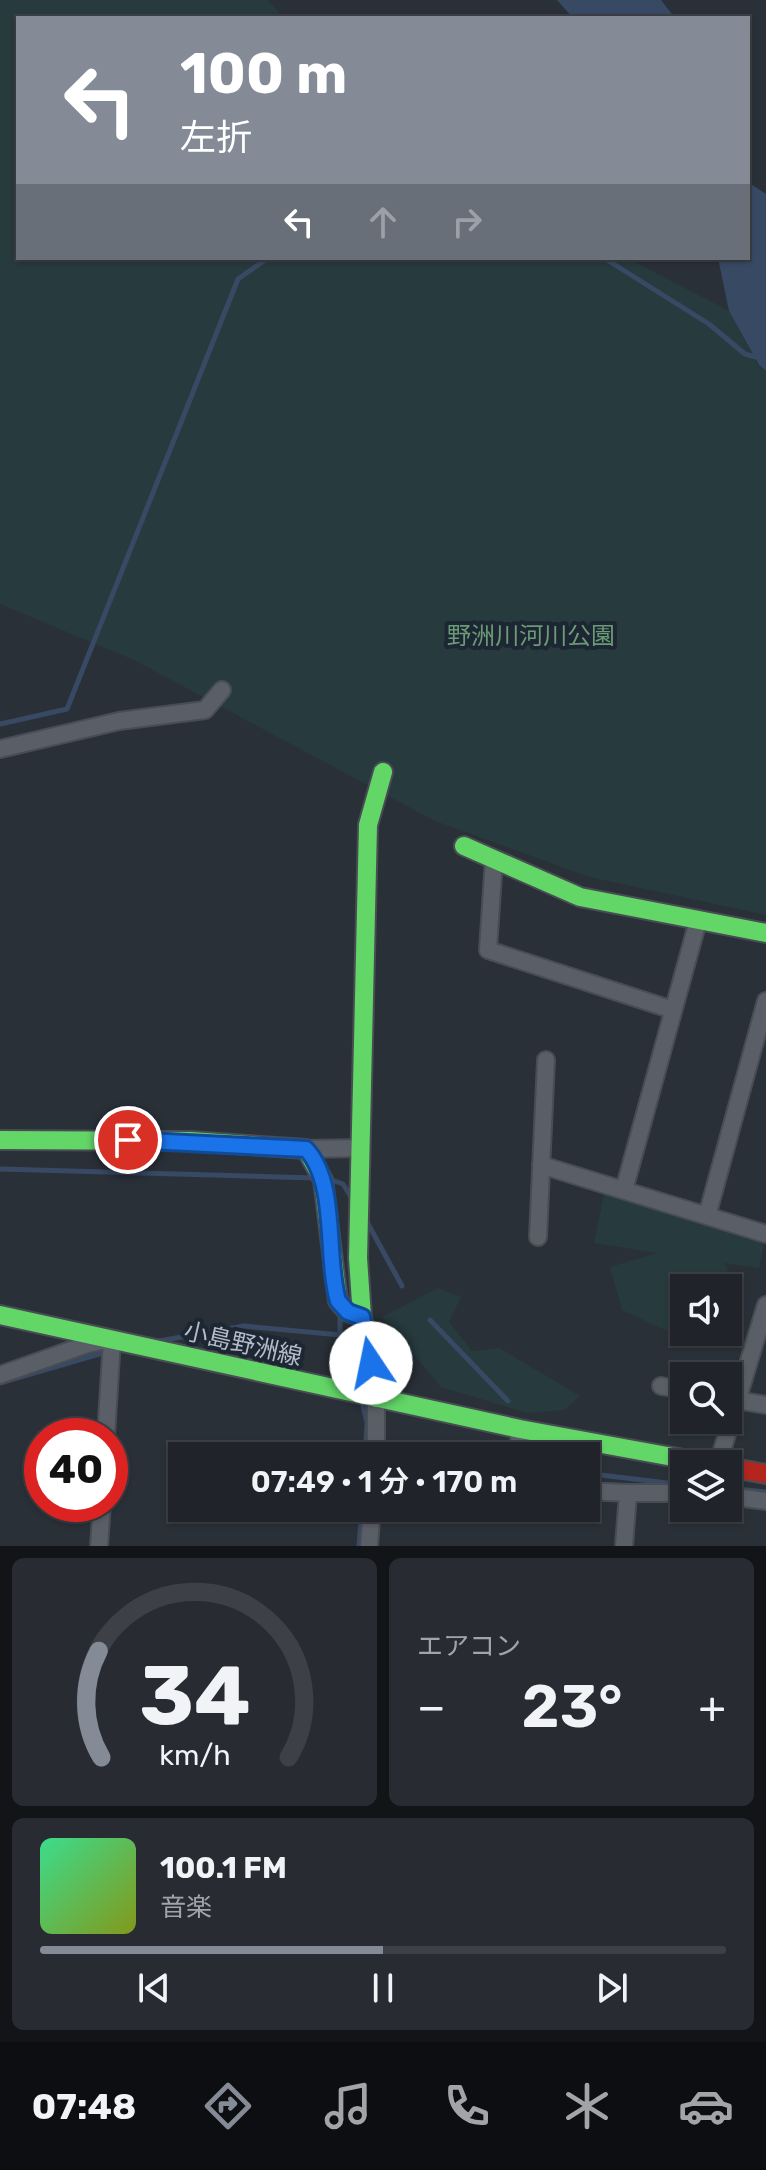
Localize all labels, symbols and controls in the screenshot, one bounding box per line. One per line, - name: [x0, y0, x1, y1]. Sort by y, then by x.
- text: 100 m: [180, 41, 347, 107]
- icon: left: [48, 48, 152, 152]
- text: 左折: [180, 116, 252, 159]
- icon: left: [277, 200, 321, 244]
- icon: ahead: [361, 200, 405, 244]
- icon: right: [445, 200, 489, 244]
- park label: 野洲川河川公園: [447, 622, 615, 650]
- pin: [94, 1106, 162, 1174]
- icon: arrive: [106, 1118, 150, 1162]
- map controls: [670, 1274, 742, 1522]
- button: sound: [670, 1274, 742, 1346]
- street label: 小島野洲線: [181, 1317, 305, 1371]
- position arrow: [329, 1321, 413, 1405]
- button: search: [670, 1362, 742, 1434]
- speed limit sign: 40: [24, 1418, 128, 1522]
- button: layers: [670, 1450, 742, 1522]
- text: 07:49 · 1 分 · 170 m: [251, 1464, 517, 1500]
- text: エアコン: [417, 1631, 521, 1662]
- text: 34: [139, 1646, 250, 1745]
- text: 23°: [522, 1671, 623, 1742]
- text: −: [417, 1681, 446, 1733]
- text: +: [699, 1681, 726, 1733]
- text: km/h: [159, 1738, 230, 1772]
- text: 100.1 FM: [160, 1850, 287, 1886]
- text: 音楽: [160, 1892, 212, 1923]
- icon: previous: [132, 1966, 176, 2010]
- icon: pause: [361, 1966, 405, 2010]
- icon: next: [590, 1966, 634, 2010]
- icon: directions: [200, 2078, 256, 2134]
- icon: music: [320, 2078, 376, 2134]
- icon: phone: [439, 2078, 495, 2134]
- icon: climate: [559, 2078, 615, 2134]
- icon: car: [678, 2078, 734, 2134]
- text: 07:48: [32, 2085, 136, 2128]

